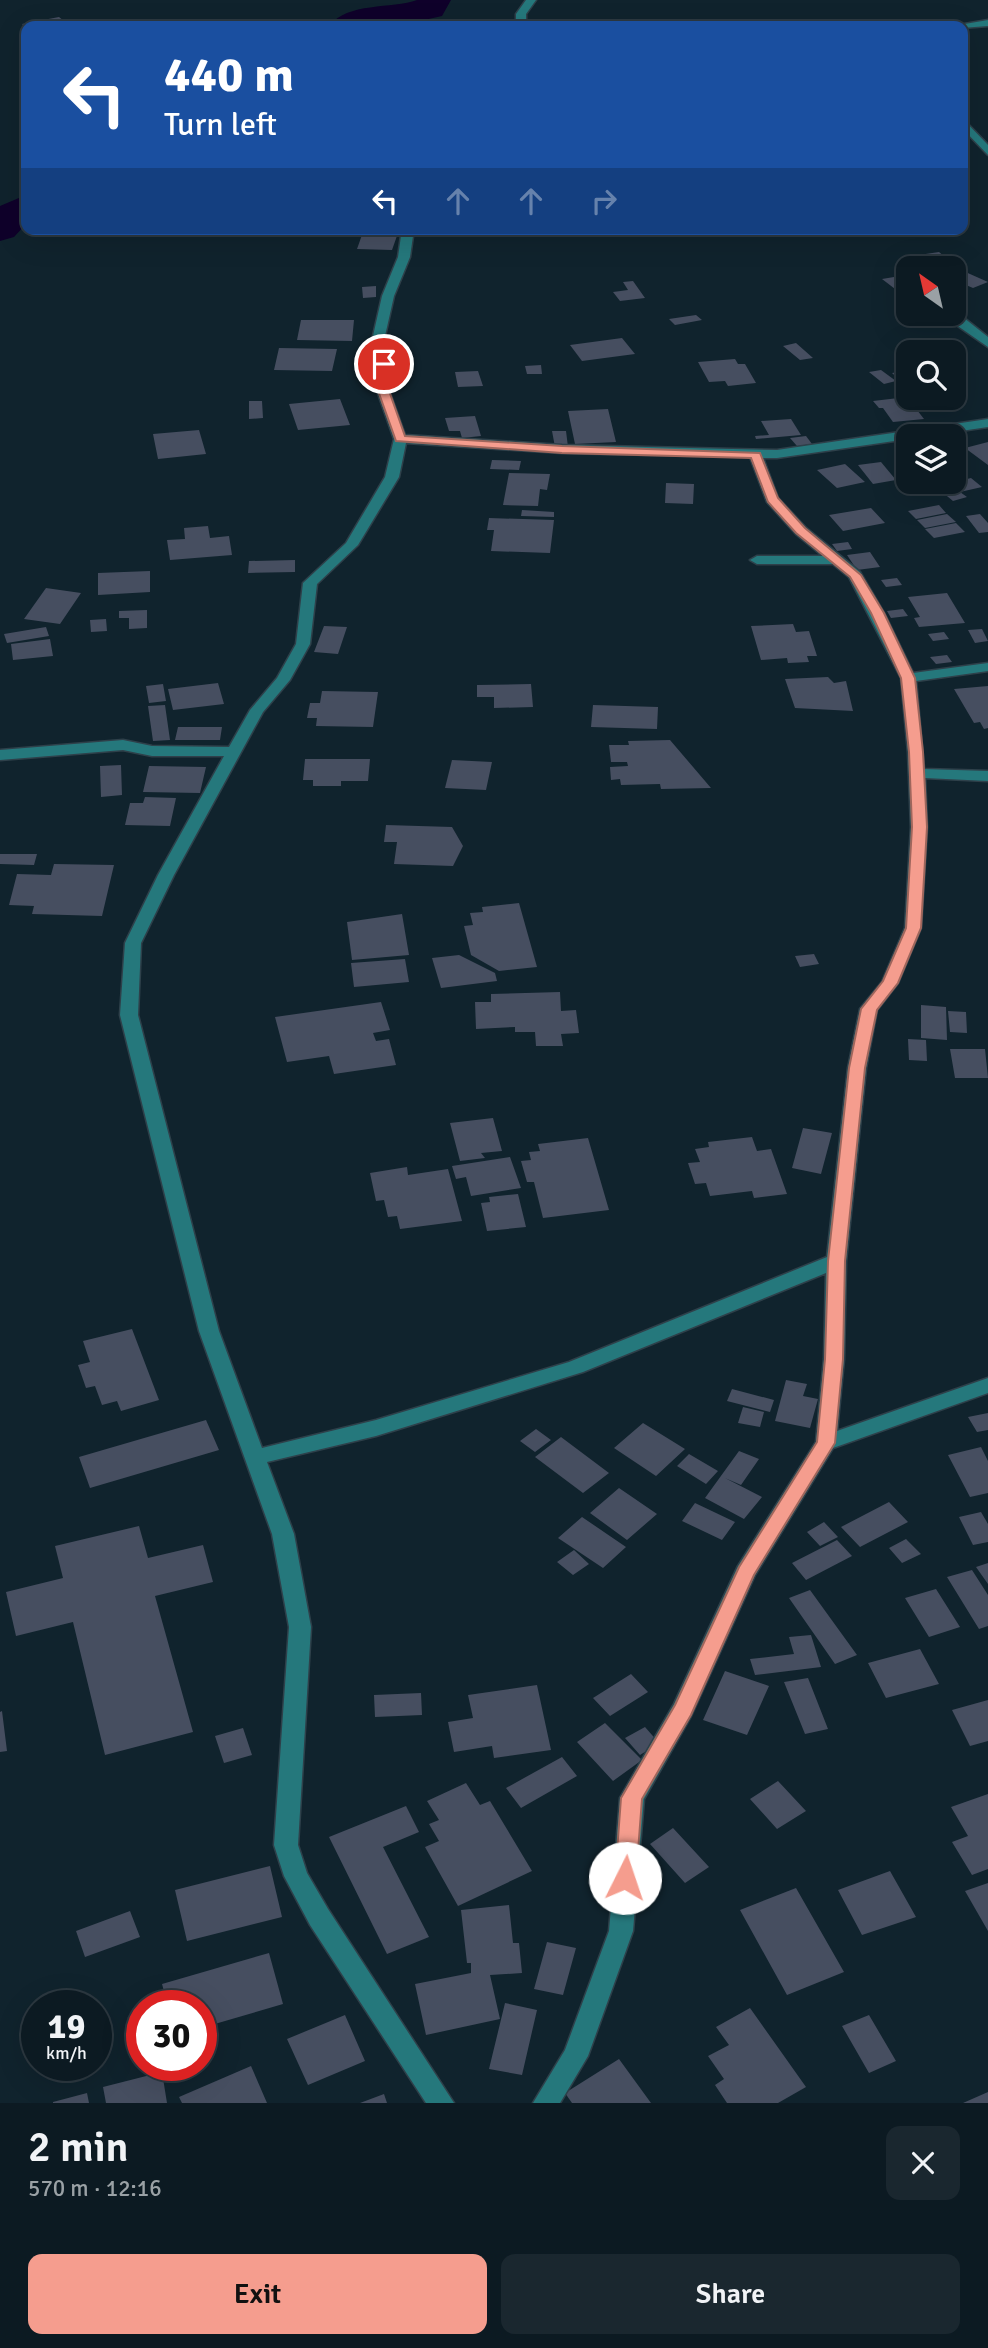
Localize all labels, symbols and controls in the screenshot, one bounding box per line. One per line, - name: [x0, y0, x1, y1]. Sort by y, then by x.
- text: 440 m: [164, 45, 294, 105]
- icon: left: [49, 49, 140, 140]
- text: Turn left: [164, 105, 277, 144]
- icon: left: [366, 182, 404, 220]
- icon: ahead: [439, 182, 477, 220]
- icon: ahead: [512, 182, 550, 220]
- icon: right: [585, 182, 623, 220]
- north arrow: [896, 256, 966, 326]
- map controls: [896, 256, 966, 494]
- pin: [354, 334, 414, 394]
- button: search: [896, 340, 966, 410]
- icon: arrive: [365, 345, 403, 383]
- button: layers: [896, 424, 966, 494]
- position arrow: [588, 1841, 662, 1915]
- speed limit sign: 30: [126, 1990, 217, 2081]
- text: 19: [48, 2005, 85, 2048]
- text: km/h: [46, 2042, 87, 2064]
- text: 2 min: [28, 2122, 129, 2173]
- button: close: [886, 2126, 960, 2200]
- text: 570 m · 12:16: [28, 2174, 162, 2203]
- button: Exit: [28, 2254, 487, 2334]
- button: Share: [501, 2254, 960, 2334]

